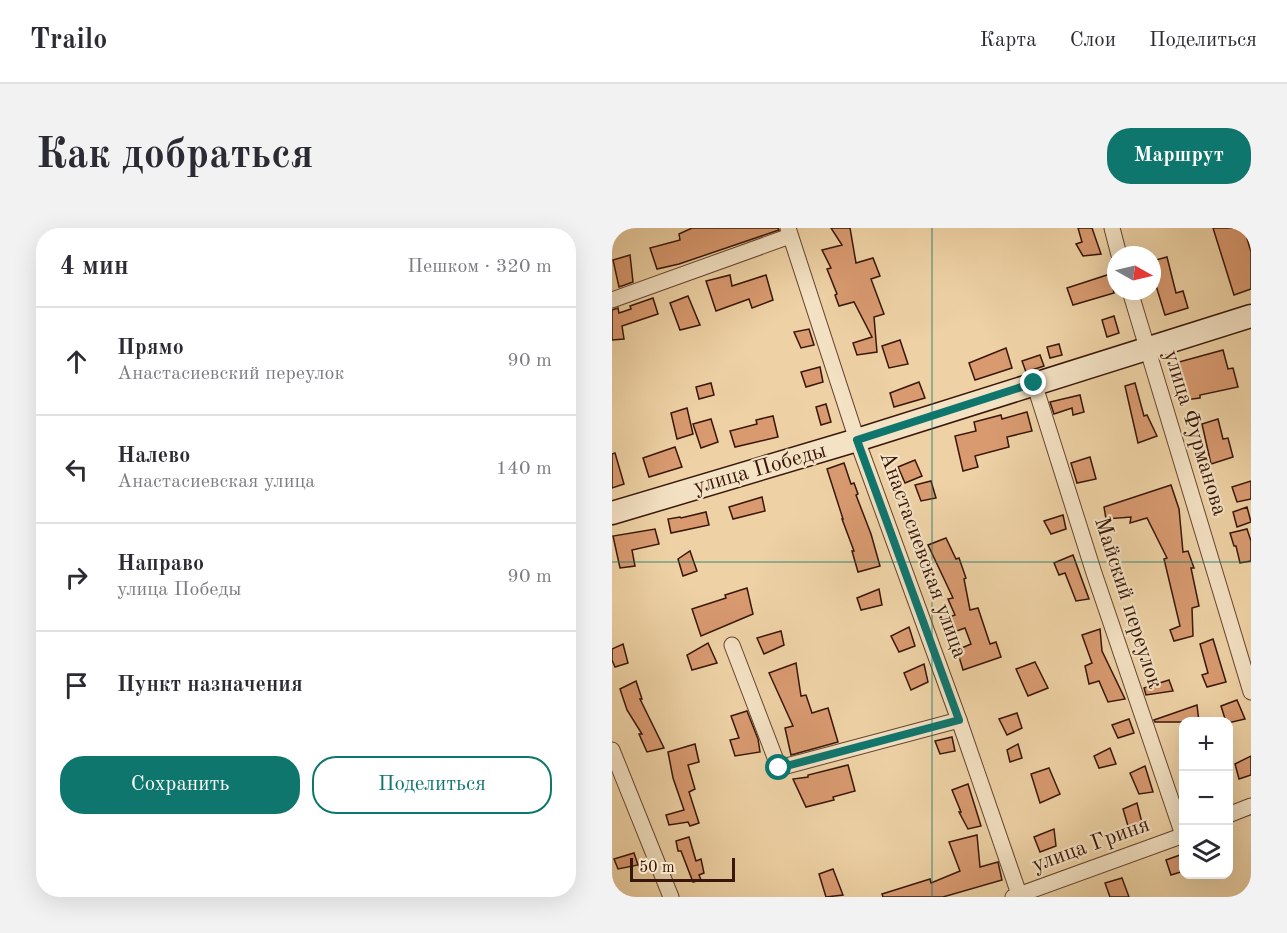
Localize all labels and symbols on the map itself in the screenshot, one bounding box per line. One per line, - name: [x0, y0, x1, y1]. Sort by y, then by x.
- north arrow: [1107, 246, 1161, 300]
- street label: улица Фурманова: [1159, 348, 1231, 519]
- route end: [1020, 369, 1046, 395]
- street label: улица Победы: [691, 440, 829, 498]
- street label: Анастасиевская улица: [875, 449, 971, 661]
- street label: Майский переулок: [1090, 515, 1166, 691]
- route start: [765, 754, 791, 780]
- street label: улица Гриня: [1029, 814, 1153, 876]
- scale bar: [630, 855, 735, 882]

